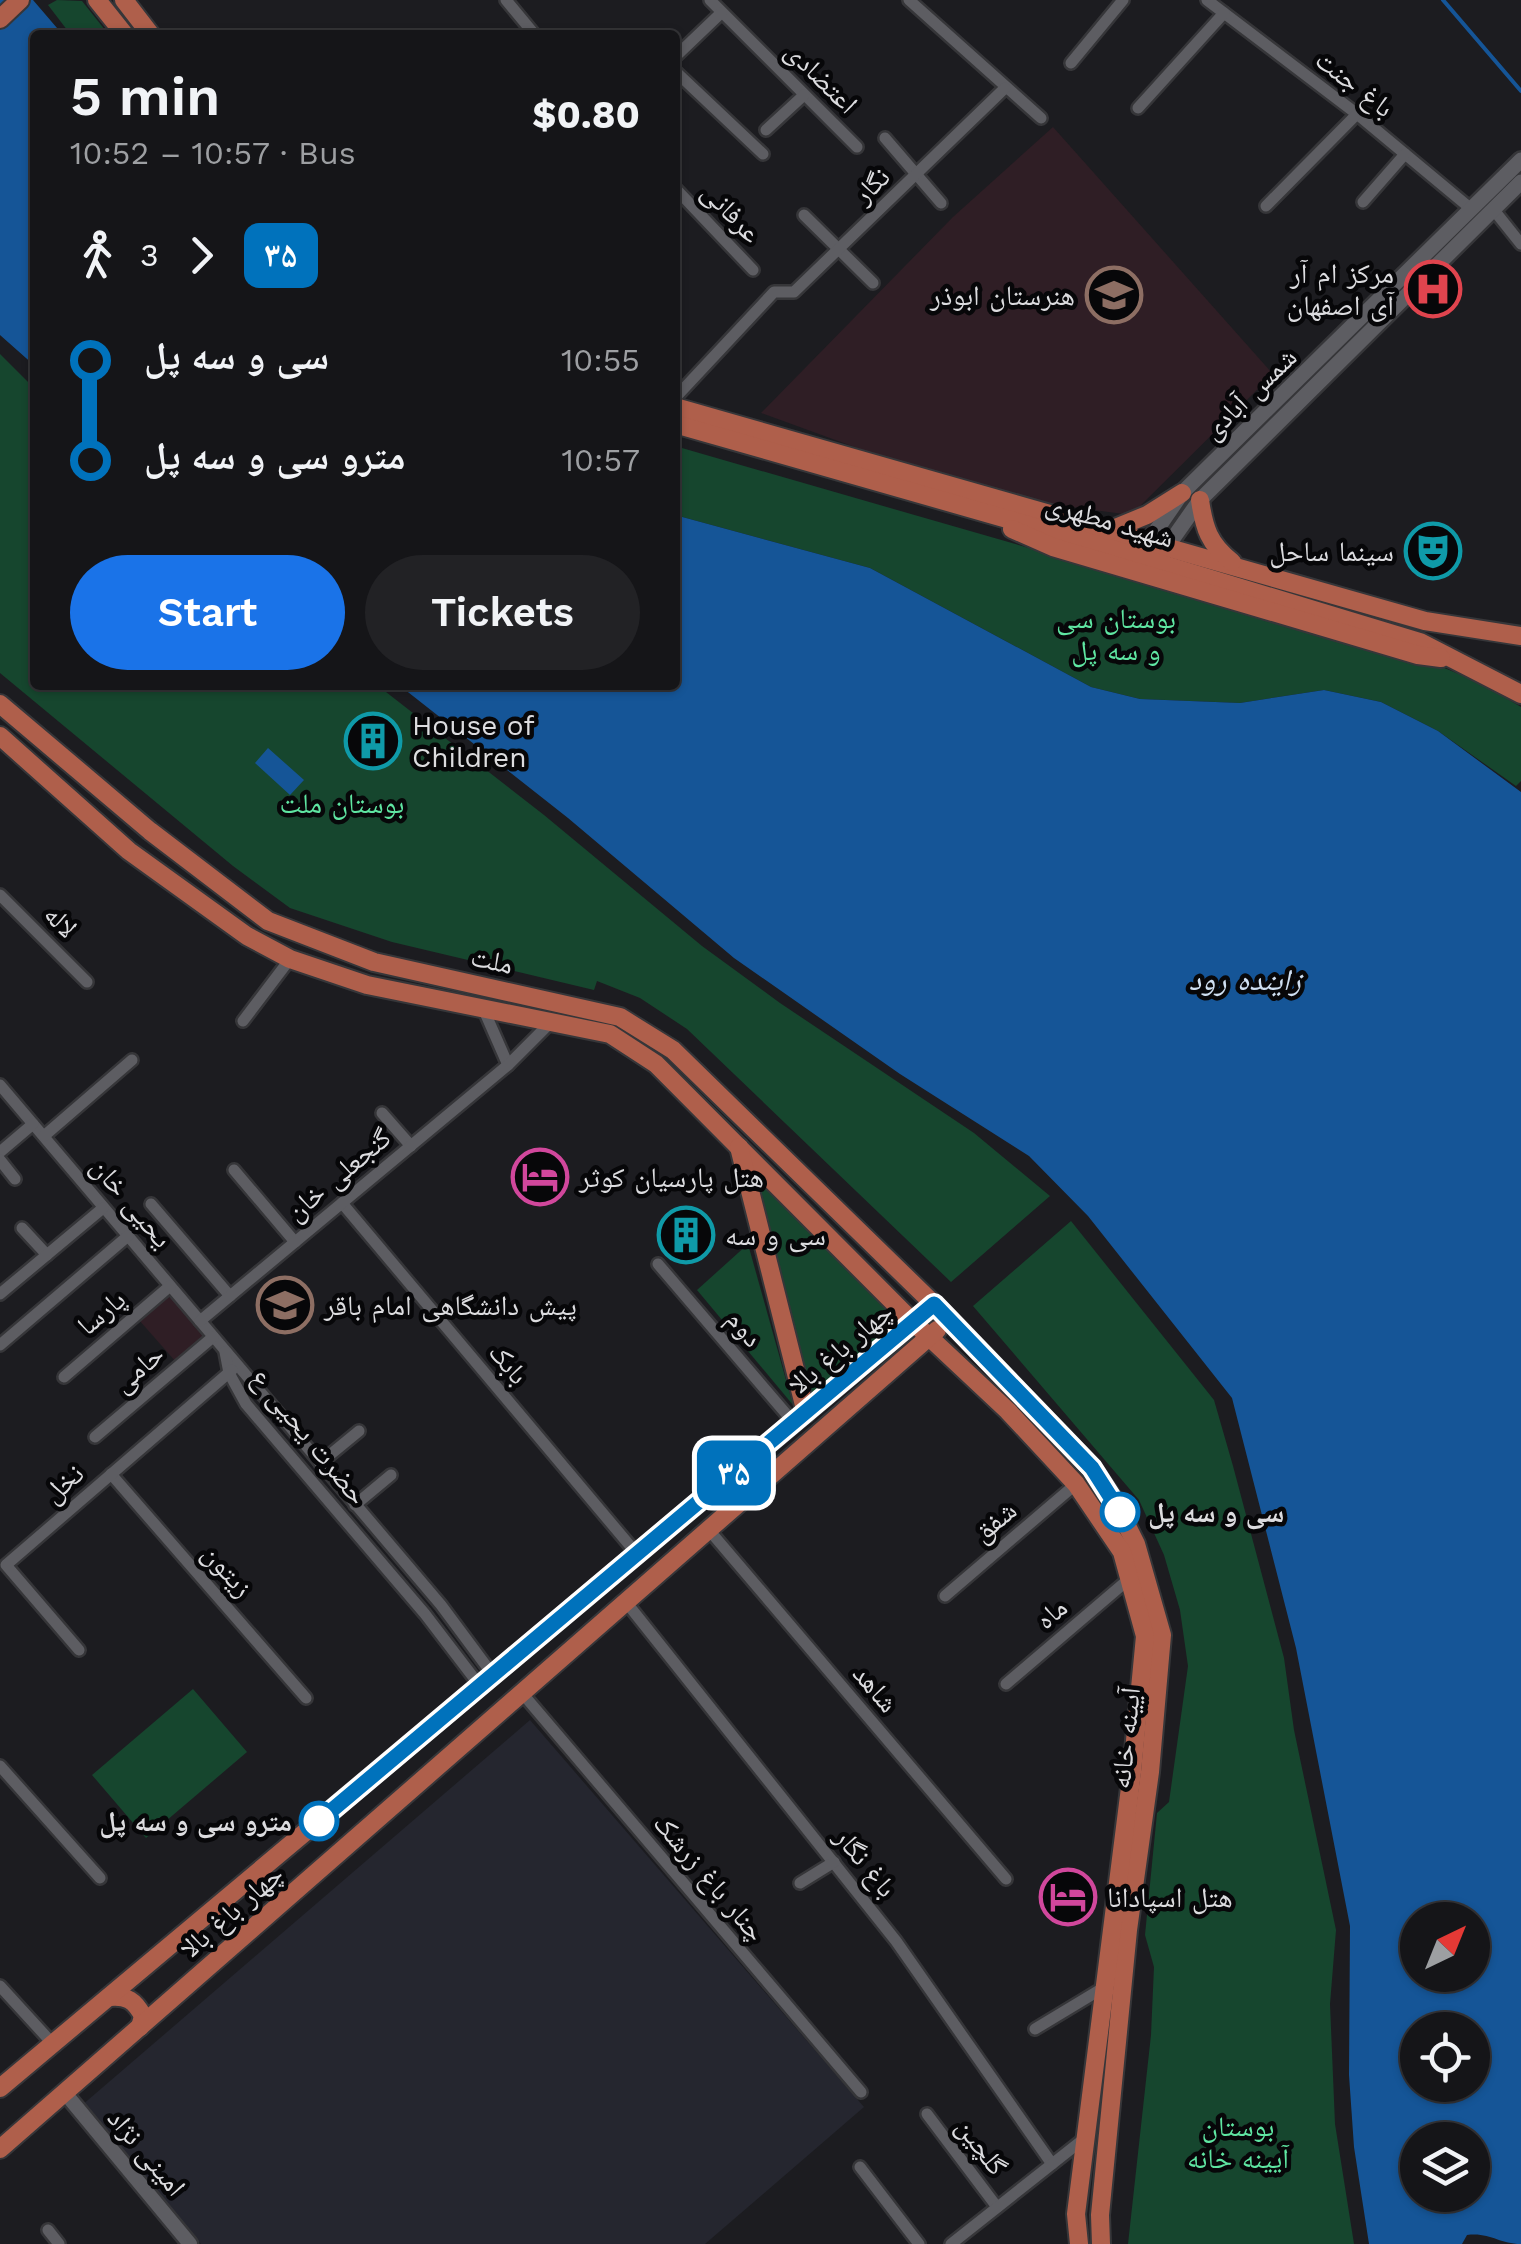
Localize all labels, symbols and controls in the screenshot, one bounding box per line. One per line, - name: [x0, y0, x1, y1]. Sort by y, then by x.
- street label: اعتضادی: [779, 34, 865, 120]
- street label: باغ جنت: [1308, 43, 1400, 125]
- text: 5 min: [70, 64, 220, 128]
- text: $0.80: [532, 93, 640, 137]
- text: 10:52 – 10:57 · Bus: [70, 134, 356, 172]
- street label: نگار: [845, 160, 897, 211]
- street label: عرفانی: [694, 175, 768, 250]
- icon: walk: [70, 228, 125, 283]
- icon: forward: [174, 228, 229, 283]
- text: ۳۵: [264, 234, 298, 276]
- text: 3: [140, 236, 159, 274]
- place label: مرکز ام آر آی اصفهان: [1287, 257, 1395, 322]
- hospital icon: مرکز ام آر آی اصفهان: [1403, 259, 1463, 319]
- school or university icon: هنرستان ابوذر: [1084, 265, 1144, 325]
- place label: هنرستان ابوذر: [929, 279, 1075, 312]
- text: سی و سه پل: [144, 334, 329, 378]
- street label: شمس آبادی: [1195, 340, 1304, 447]
- text: 10:55: [561, 341, 640, 379]
- text: مترو سی و سه پل: [144, 434, 406, 478]
- text: 10:57: [562, 441, 640, 479]
- street label: شهید مطهری: [1042, 486, 1178, 554]
- theatre icon: سینما ساحل: [1403, 521, 1463, 581]
- place label: سینما ساحل: [1269, 535, 1394, 569]
- button: Start: [70, 555, 345, 670]
- button: Tickets: [365, 555, 640, 670]
- park label: بوستان سی و سه پل: [1056, 602, 1176, 668]
- place label: House of Children: [412, 709, 534, 774]
- building icon: House of Children: [343, 711, 403, 771]
- park label: بوستان ملت: [280, 787, 404, 820]
- street label: لاله: [37, 898, 84, 945]
- street label: ملت: [468, 940, 516, 981]
- water label: زاینده رود: [1189, 962, 1305, 997]
- street label: گنجعلی خان: [279, 1121, 398, 1229]
- hotel icon: هتل پارسیان کوثر: [510, 1147, 570, 1207]
- street label: یحیی خان: [83, 1150, 179, 1255]
- place label: هتل پارسیان کوثر: [578, 1161, 764, 1195]
- building icon: سی و سه: [656, 1205, 716, 1265]
- place label: سی و سه: [725, 1219, 826, 1253]
- school or university icon: پیش دانشگاهی امام باقر: [255, 1275, 315, 1335]
- street label: پارسا: [70, 1283, 132, 1342]
- place label: پیش دانشگاهی امام باقر: [323, 1289, 577, 1324]
- street label: چهار باغ بالا: [781, 1295, 900, 1402]
- street label: دوم: [718, 1303, 770, 1355]
- street label: بابک: [482, 1336, 535, 1391]
- street label: حامی: [106, 1337, 171, 1400]
- street label: حضرت یحیی ع: [244, 1361, 375, 1512]
- line badge: ۳۵: [689, 1440, 779, 1506]
- text: ۳۵: [717, 1452, 751, 1494]
- street label: نخل: [36, 1457, 91, 1511]
- marker: سی و سه پل: [1101, 1493, 1139, 1531]
- street label: شفق: [966, 1494, 1024, 1550]
- place label: سی و سه پل: [1148, 1496, 1284, 1530]
- street label: زیتون: [195, 1537, 260, 1604]
- street label: ماه: [1029, 1591, 1074, 1636]
- street label: شاهد: [846, 1657, 905, 1719]
- street label: آیینه خانه: [1104, 1685, 1147, 1790]
- marker: مترو سی و سه پل: [300, 1802, 338, 1840]
- place label: مترو سی و سه پل: [99, 1805, 292, 1839]
- street label: چنار باغ زرشک: [646, 1807, 773, 1948]
- street label: باغ نگار: [826, 1820, 904, 1904]
- street label: چهار باغ بالا: [173, 1857, 291, 1966]
- hotel icon: هتل اسپادانا: [1038, 1867, 1098, 1927]
- place label: هتل اسپادانا: [1107, 1881, 1233, 1915]
- north arrow: [1400, 1902, 1490, 1992]
- map controls: [1400, 1902, 1490, 2212]
- button: locate: [1400, 2012, 1490, 2102]
- street label: امینی نژاد: [100, 2102, 193, 2203]
- park label: بوستان آیینه خانه: [1187, 2110, 1290, 2175]
- street label: گلچین: [948, 2111, 1014, 2183]
- button: layers: [1400, 2122, 1490, 2212]

